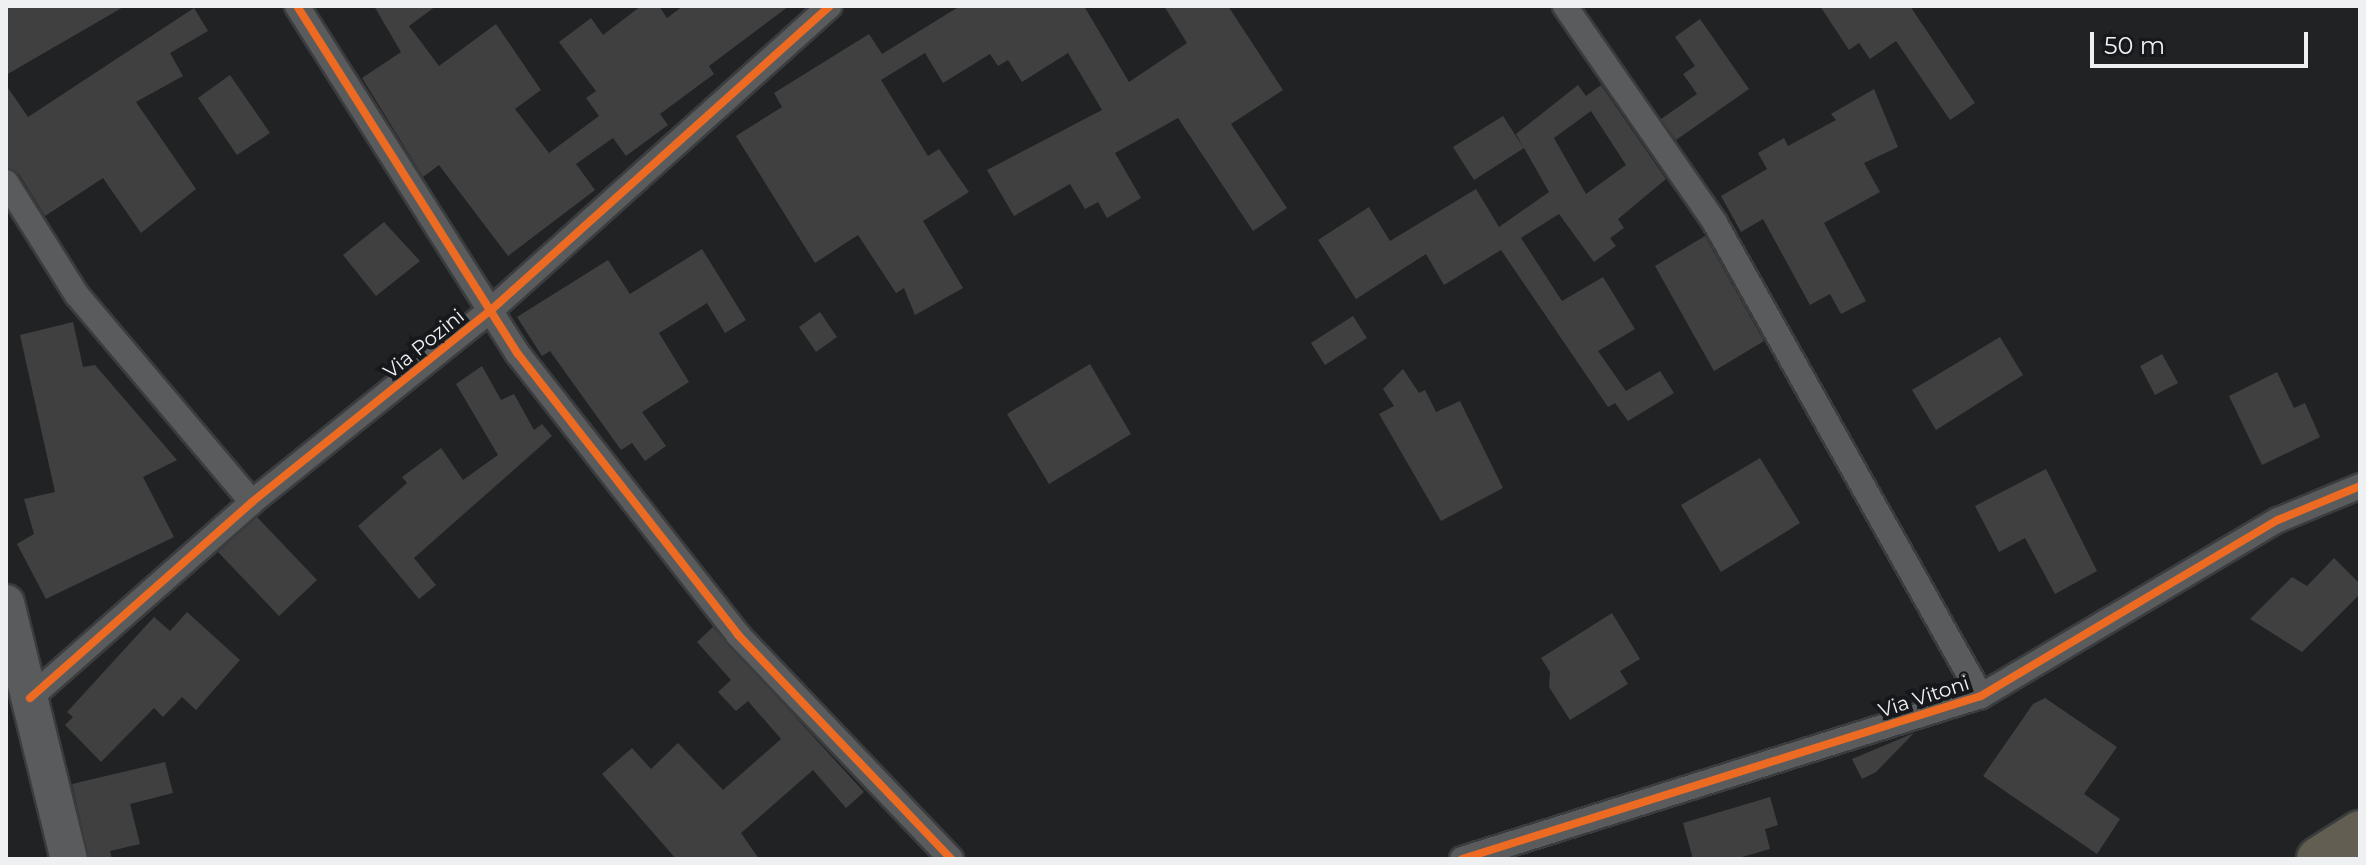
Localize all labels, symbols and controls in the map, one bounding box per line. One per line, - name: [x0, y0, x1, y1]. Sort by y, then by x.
- scale bar: [2094, 16, 2312, 66]
- text: 50 m: [2104, 31, 2165, 60]
- street label: Via Pozini: [379, 304, 469, 384]
- street label: Via Vitoni: [1876, 671, 1972, 723]

